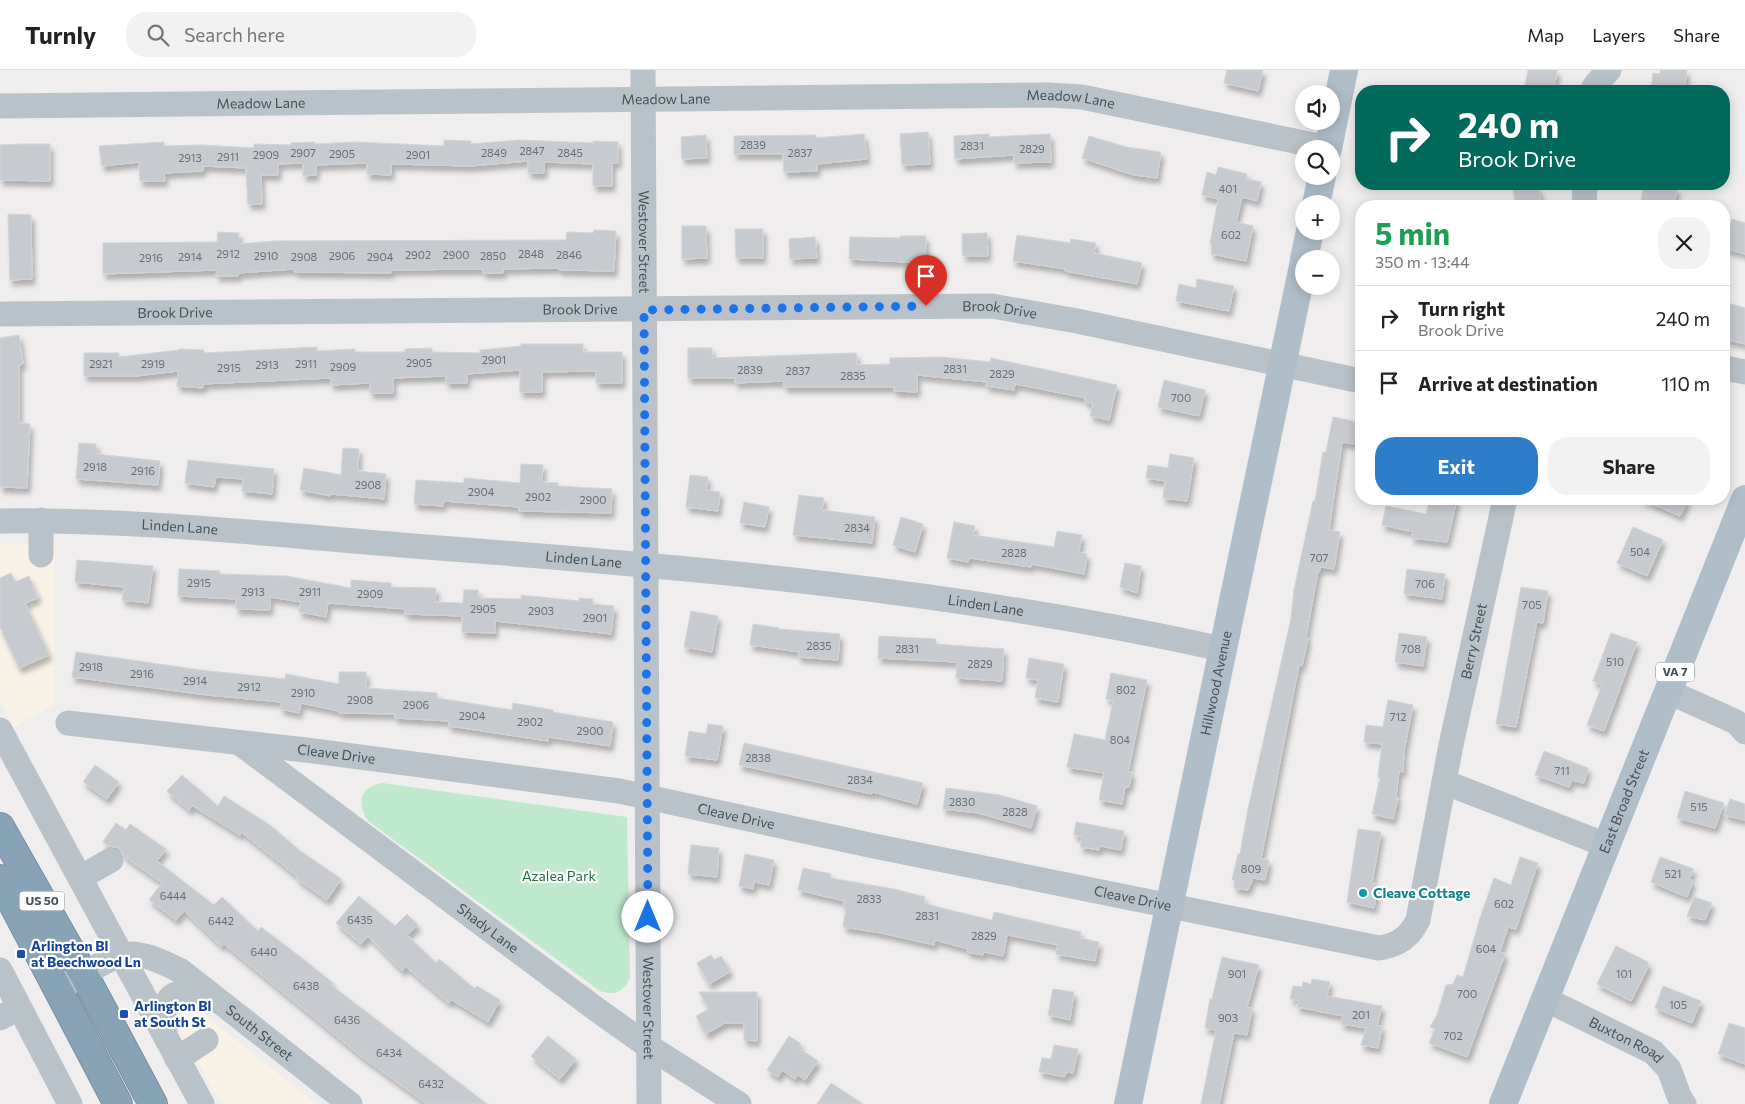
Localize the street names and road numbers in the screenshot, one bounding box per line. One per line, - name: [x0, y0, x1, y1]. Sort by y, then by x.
- street label: Meadow Lane: [1026, 86, 1117, 112]
- street label: Meadow Lane: [621, 90, 711, 107]
- street label: Meadow Lane: [216, 94, 306, 112]
- street label: Westover Street: [636, 190, 653, 294]
- street label: Brook Drive: [962, 297, 1038, 322]
- street label: Brook Drive: [542, 300, 618, 318]
- street label: Brook Drive: [137, 303, 213, 321]
- street label: Linden Lane: [141, 515, 219, 537]
- street label: Linden Lane: [545, 547, 622, 571]
- street label: Linden Lane: [947, 591, 1025, 619]
- street label: Berry Street: [1457, 601, 1490, 681]
- street label: Hillwood Avenue: [1196, 629, 1235, 737]
- road number: VA 7: [1656, 662, 1694, 682]
- street label: Cleave Drive: [296, 740, 376, 767]
- street label: East Broad Street: [1595, 746, 1652, 856]
- street label: Cleave Drive: [696, 799, 776, 832]
- street label: Cleave Drive: [1093, 882, 1173, 914]
- road number: US 50: [20, 891, 64, 910]
- street label: Shady Lane: [454, 899, 522, 956]
- street label: Westover Street: [640, 956, 658, 1060]
- street label: South Street: [223, 1001, 297, 1064]
- street label: Buxton Road: [1586, 1013, 1667, 1066]

